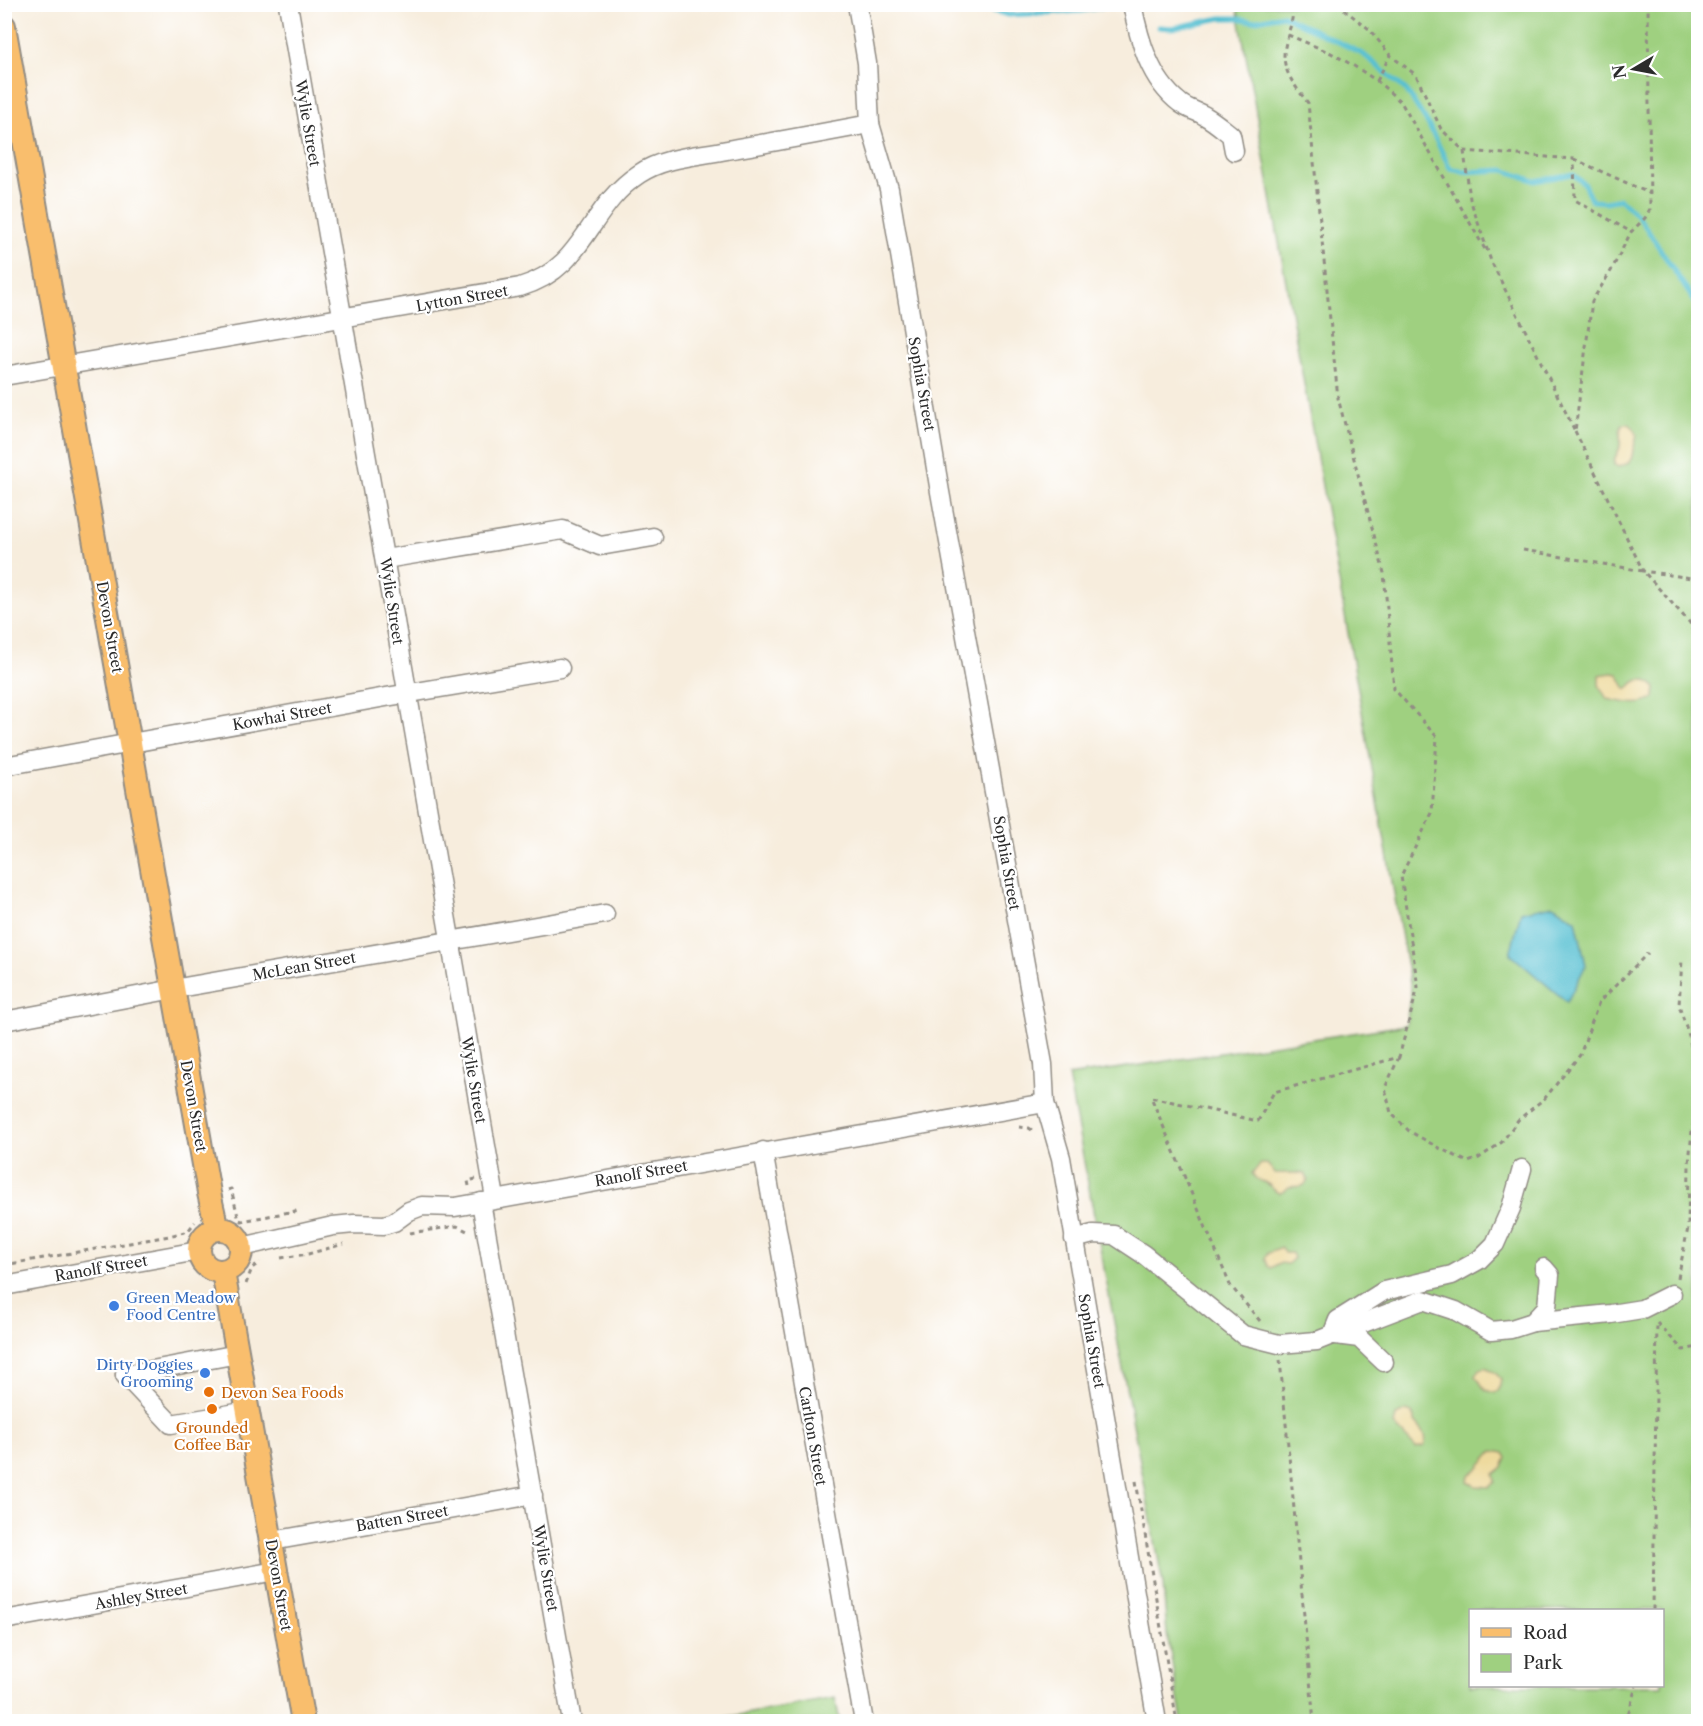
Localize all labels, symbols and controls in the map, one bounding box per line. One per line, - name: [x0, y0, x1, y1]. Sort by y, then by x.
- north arrow: [1604, 39, 1664, 99]
- text: N: [1608, 63, 1630, 80]
- street label: Wylie Street: [291, 77, 325, 169]
- street label: Lytton Street: [415, 280, 510, 315]
- street label: Sophia Street: [904, 335, 940, 433]
- street label: Wylie Street: [376, 555, 408, 647]
- street label: Devon Street: [93, 580, 128, 675]
- street label: Kowhai Street: [231, 698, 334, 734]
- street label: Sophia Street: [989, 814, 1025, 912]
- street label: McLean Street: [251, 947, 358, 984]
- street label: Wylie Street: [457, 1034, 491, 1126]
- street label: Devon Street: [177, 1059, 212, 1154]
- street label: Ranolf Street: [593, 1155, 690, 1190]
- street label: Ranolf Street: [53, 1250, 150, 1285]
- place label: Green Meadow Food Centre: [126, 1288, 236, 1324]
- street label: Sophia Street: [1074, 1292, 1110, 1390]
- marker: Green Meadow Food Centre: [107, 1299, 121, 1313]
- place label: Dirty Doggies Grooming: [96, 1355, 193, 1391]
- marker: Dirty Doggies Grooming: [198, 1366, 212, 1380]
- place label: Devon Sea Foods: [221, 1383, 344, 1402]
- marker: Devon Sea Foods: [202, 1385, 216, 1399]
- street label: Carlton Street: [795, 1385, 831, 1488]
- marker: Grounded Coffee Bar: [205, 1402, 219, 1416]
- place label: Grounded Coffee Bar: [174, 1418, 251, 1454]
- street label: Batten Street: [354, 1500, 450, 1535]
- street label: Wylie Street: [529, 1522, 563, 1614]
- street label: Devon Street: [262, 1538, 297, 1633]
- street label: Ashley Street: [92, 1578, 190, 1614]
- legend: [1469, 1609, 1664, 1687]
- text: Road: [1523, 1622, 1568, 1644]
- text: Park: [1523, 1652, 1564, 1674]

